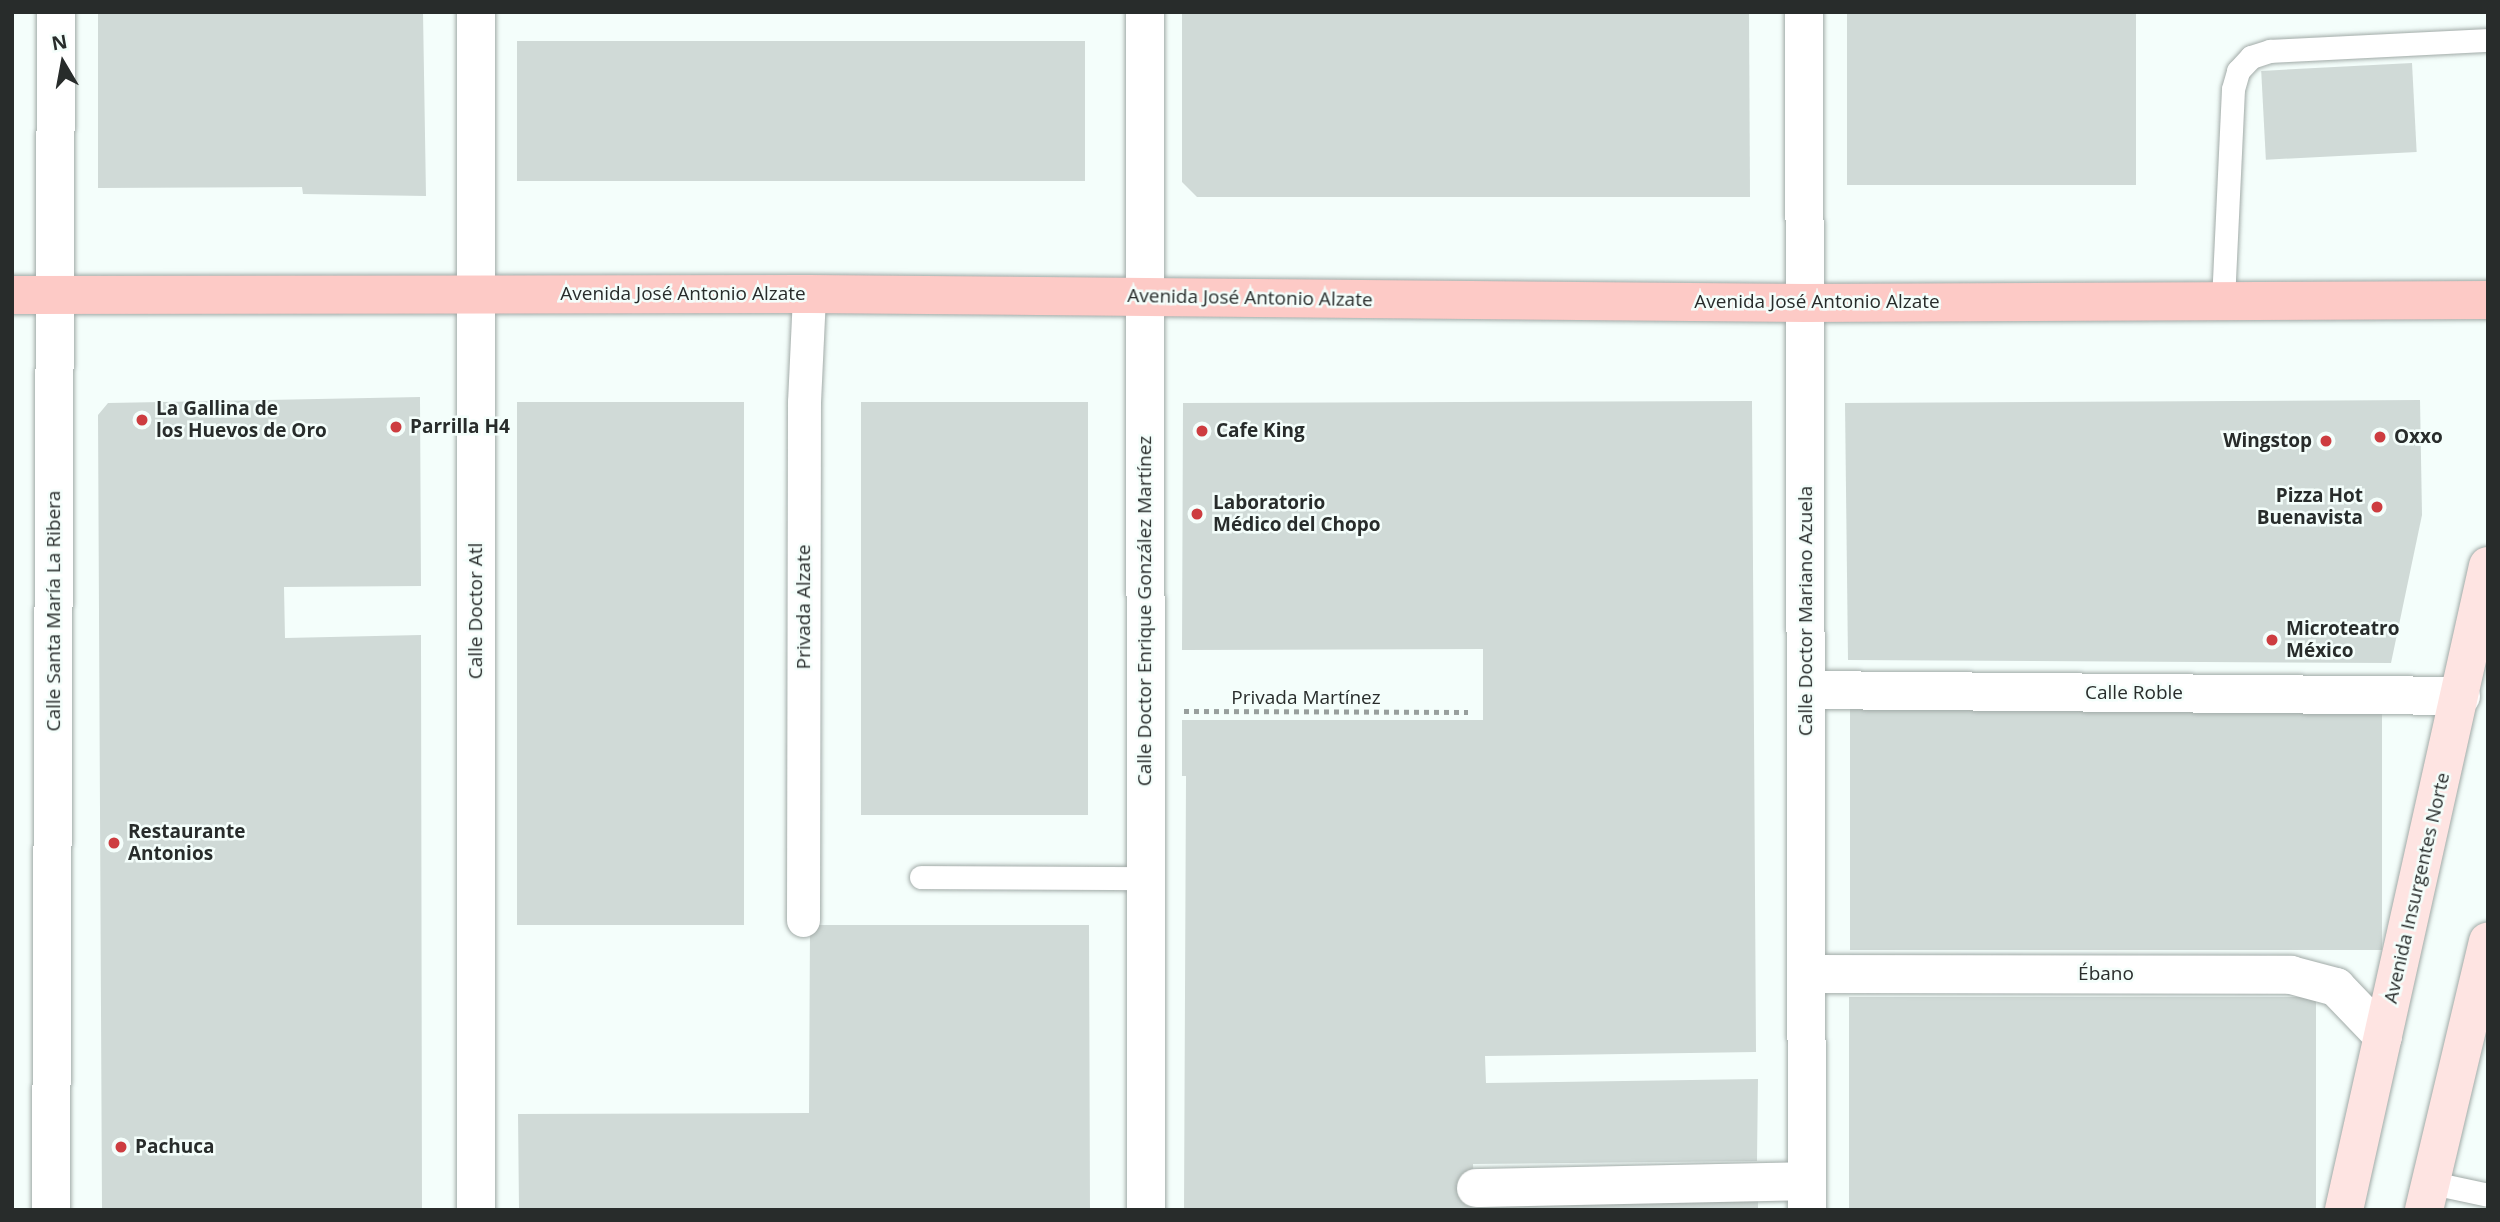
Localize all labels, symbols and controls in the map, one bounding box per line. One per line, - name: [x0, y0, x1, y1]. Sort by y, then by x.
- north arrow: [28, 28, 98, 98]
- text: N: [49, 28, 69, 56]
- street label: Avenida José Antonio Alzate: [560, 283, 806, 305]
- street label: Avenida José Antonio Alzate: [1127, 284, 1373, 312]
- street label: Avenida José Antonio Alzate: [1694, 291, 1940, 313]
- place label: La Gallina de los Huevos de Oro: [156, 398, 327, 442]
- marker: La Gallina de los Huevos de Oro: [134, 412, 150, 428]
- place label: Parrilla H4: [410, 416, 510, 438]
- marker: Parrilla H4: [388, 419, 404, 435]
- place label: Cafe King: [1216, 420, 1305, 442]
- marker: Cafe King: [1194, 423, 1210, 439]
- place label: Oxxo: [2394, 426, 2443, 448]
- marker: Oxxo: [2372, 429, 2388, 445]
- place label: Wingstop: [2223, 430, 2312, 452]
- marker: Wingstop: [2318, 433, 2334, 449]
- street label: Calle Doctor Enrique González Martínez: [1134, 436, 1156, 786]
- place label: Pizza Hot Buenavista: [2257, 485, 2363, 529]
- street label: Calle Doctor Mariano Azuela: [1795, 486, 1817, 736]
- street label: Calle Santa María La Ribera: [43, 491, 65, 731]
- place label: Laboratorio Médico del Chopo: [1213, 492, 1381, 536]
- marker: Pizza Hot Buenavista: [2369, 499, 2385, 515]
- marker: Laboratorio Médico del Chopo: [1187, 504, 1207, 524]
- street label: Calle Doctor Atl: [465, 543, 487, 679]
- street label: Privada Alzate: [793, 545, 815, 669]
- place label: Microteatro México: [2286, 618, 2399, 662]
- marker: Microteatro México: [2264, 632, 2280, 648]
- street label: Calle Roble: [2085, 682, 2183, 704]
- street label: Privada Martínez: [1231, 687, 1381, 709]
- street label: Avenida Insurgentes Norte: [2379, 770, 2455, 1006]
- place label: Restaurante Antonios: [128, 821, 245, 865]
- marker: Restaurante Antonios: [106, 835, 122, 851]
- street label: Ébano: [2078, 963, 2134, 985]
- place label: Pachuca: [135, 1136, 214, 1158]
- marker: Pachuca: [113, 1139, 129, 1155]

